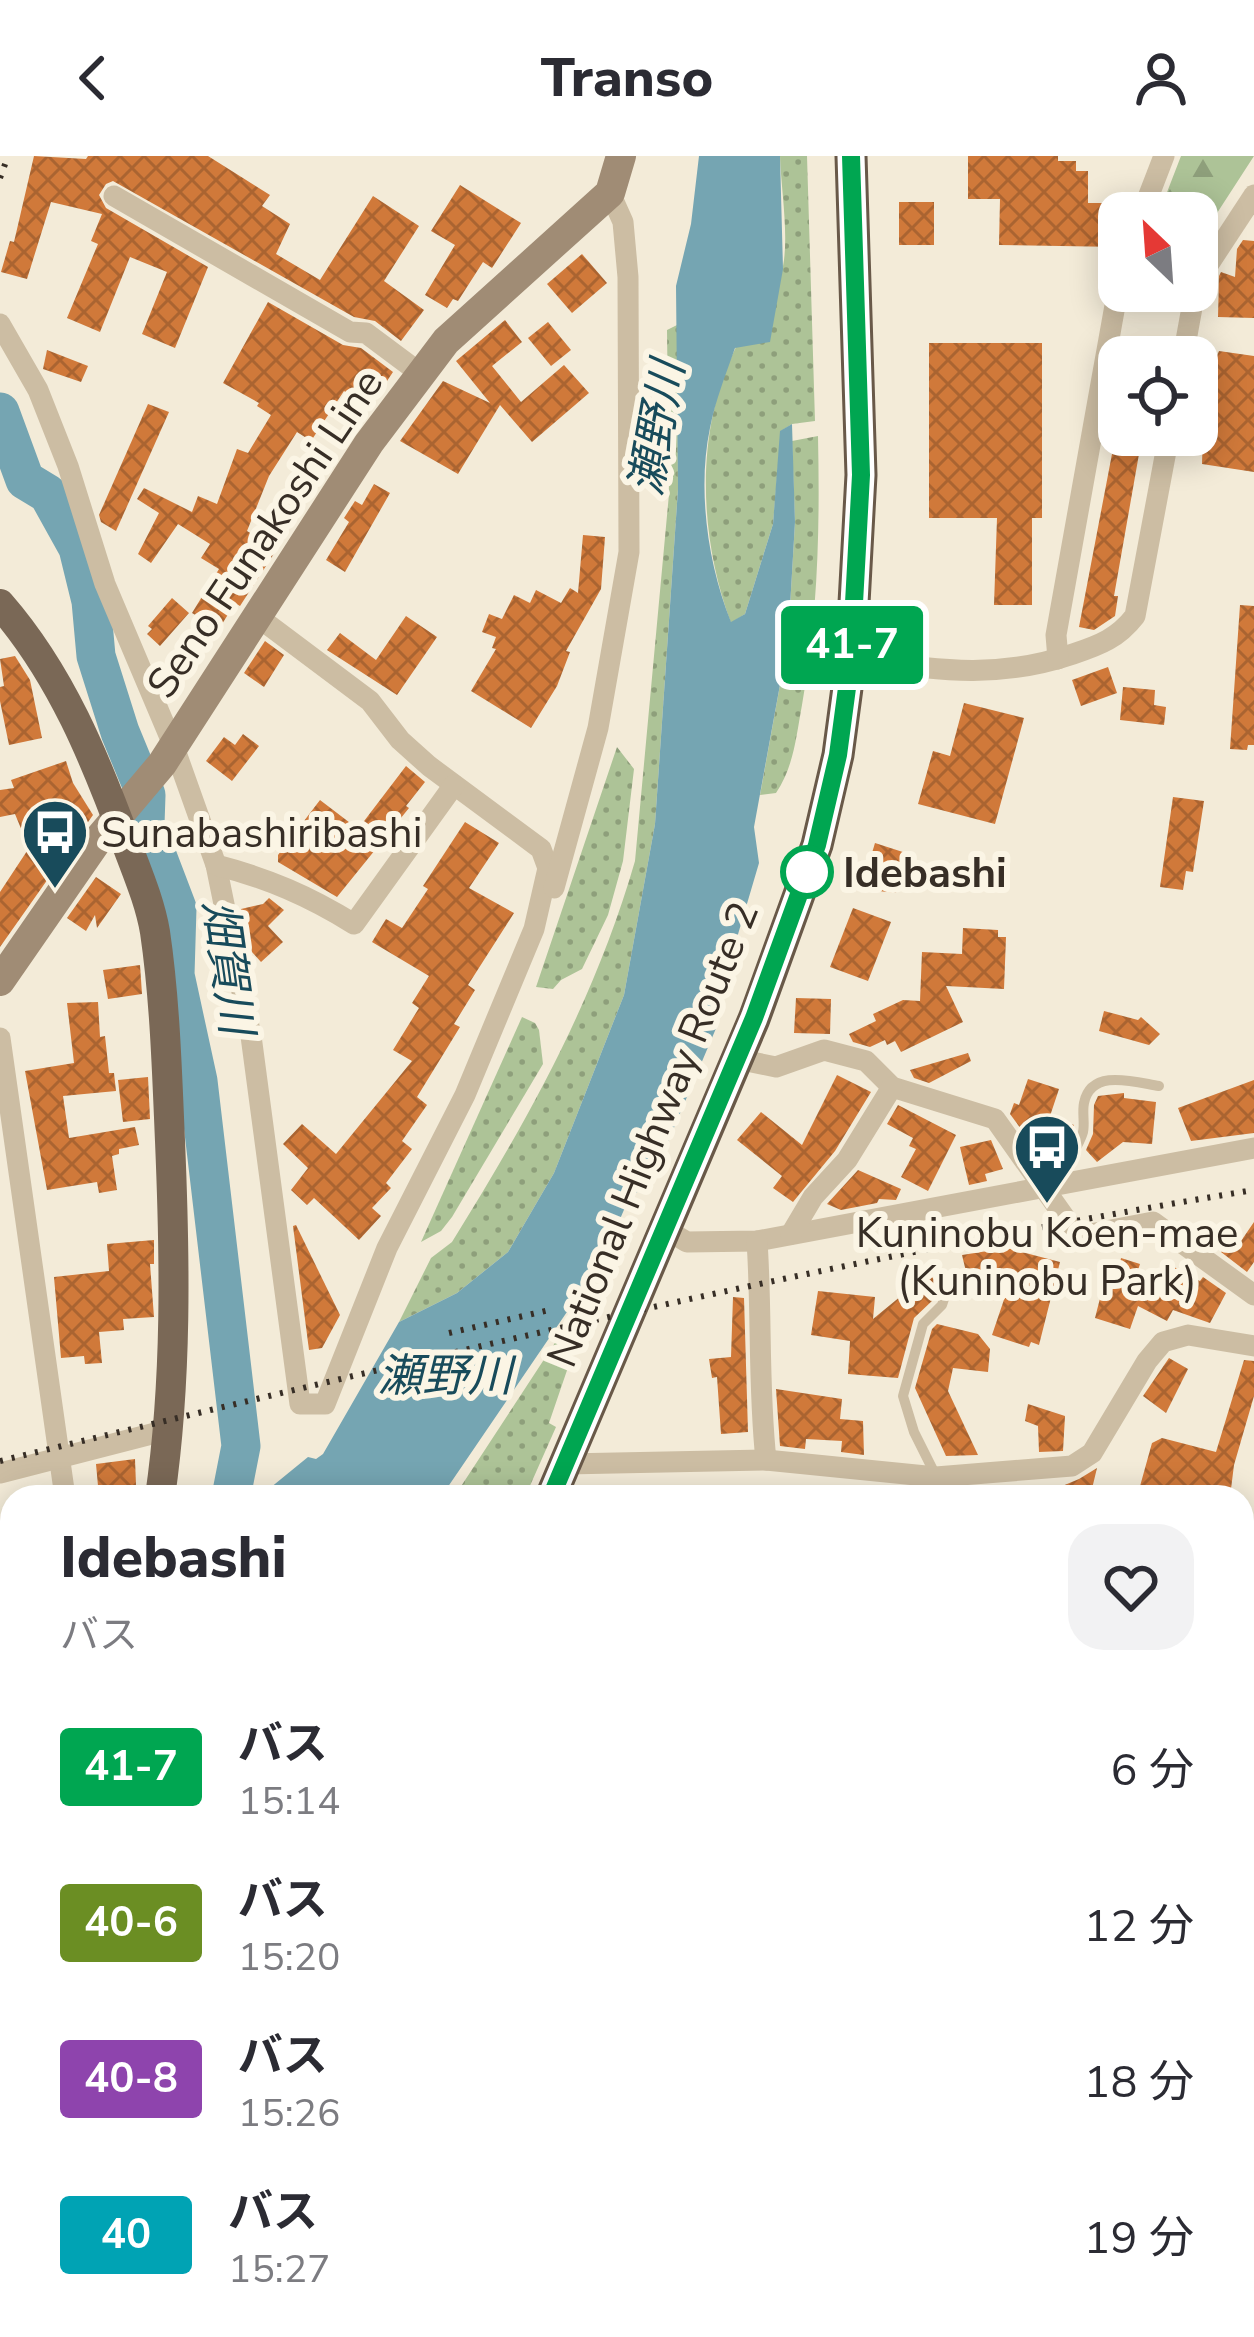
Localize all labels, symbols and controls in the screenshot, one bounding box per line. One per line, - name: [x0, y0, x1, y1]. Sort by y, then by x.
- text: Transo: [541, 41, 713, 115]
- icon: back: [60, 45, 126, 111]
- icon: person: [1128, 45, 1194, 111]
- north arrow: [1098, 192, 1218, 312]
- map controls: [1098, 192, 1218, 456]
- button: locate: [1098, 336, 1218, 456]
- water label: 瀬野川: [616, 353, 700, 500]
- street label: Seno Funakoshi Line: [134, 358, 397, 710]
- line badge: 41-7: [768, 606, 936, 684]
- text: 41-7: [805, 616, 899, 673]
- bus stop icon: Sunabashiribashi: [20, 797, 90, 891]
- place label: Sunabashiribashi: [101, 805, 422, 862]
- place label: Idebashi: [843, 845, 1007, 902]
- marker: Idebashi: [782, 847, 832, 897]
- street label: National Highway Route 2: [534, 893, 773, 1376]
- water label: 畑賀川: [188, 896, 268, 1042]
- bus stop icon: Kuninobu Koen-mae (Kuninobu Park): [1012, 1112, 1082, 1206]
- place label: Kuninobu Koen-mae (Kuninobu Park): [856, 1205, 1238, 1310]
- water label: 瀬野川: [377, 1346, 516, 1407]
- text: Idebashi: [60, 1519, 287, 1597]
- button: heart: [1068, 1524, 1194, 1650]
- text: バス: [60, 1609, 138, 1662]
- text: バス: [238, 1714, 328, 1775]
- text: 41-7: [84, 1738, 178, 1795]
- text: 6 分: [1110, 1740, 1194, 1801]
- text: 15:14: [238, 1775, 340, 1828]
- text: バス: [238, 1870, 328, 1931]
- text: 40-6: [84, 1894, 178, 1951]
- text: 12 分: [1083, 1896, 1194, 1957]
- text: 15:20: [238, 1931, 340, 1984]
- text: バス: [238, 2026, 328, 2087]
- text: 40-8: [84, 2050, 178, 2107]
- text: 18 分: [1083, 2052, 1194, 2113]
- text: 15:26: [238, 2087, 340, 2140]
- text: バス: [228, 2182, 318, 2243]
- text: 40: [101, 2206, 151, 2263]
- text: 19 分: [1083, 2208, 1194, 2269]
- text: 15:27: [228, 2243, 331, 2296]

